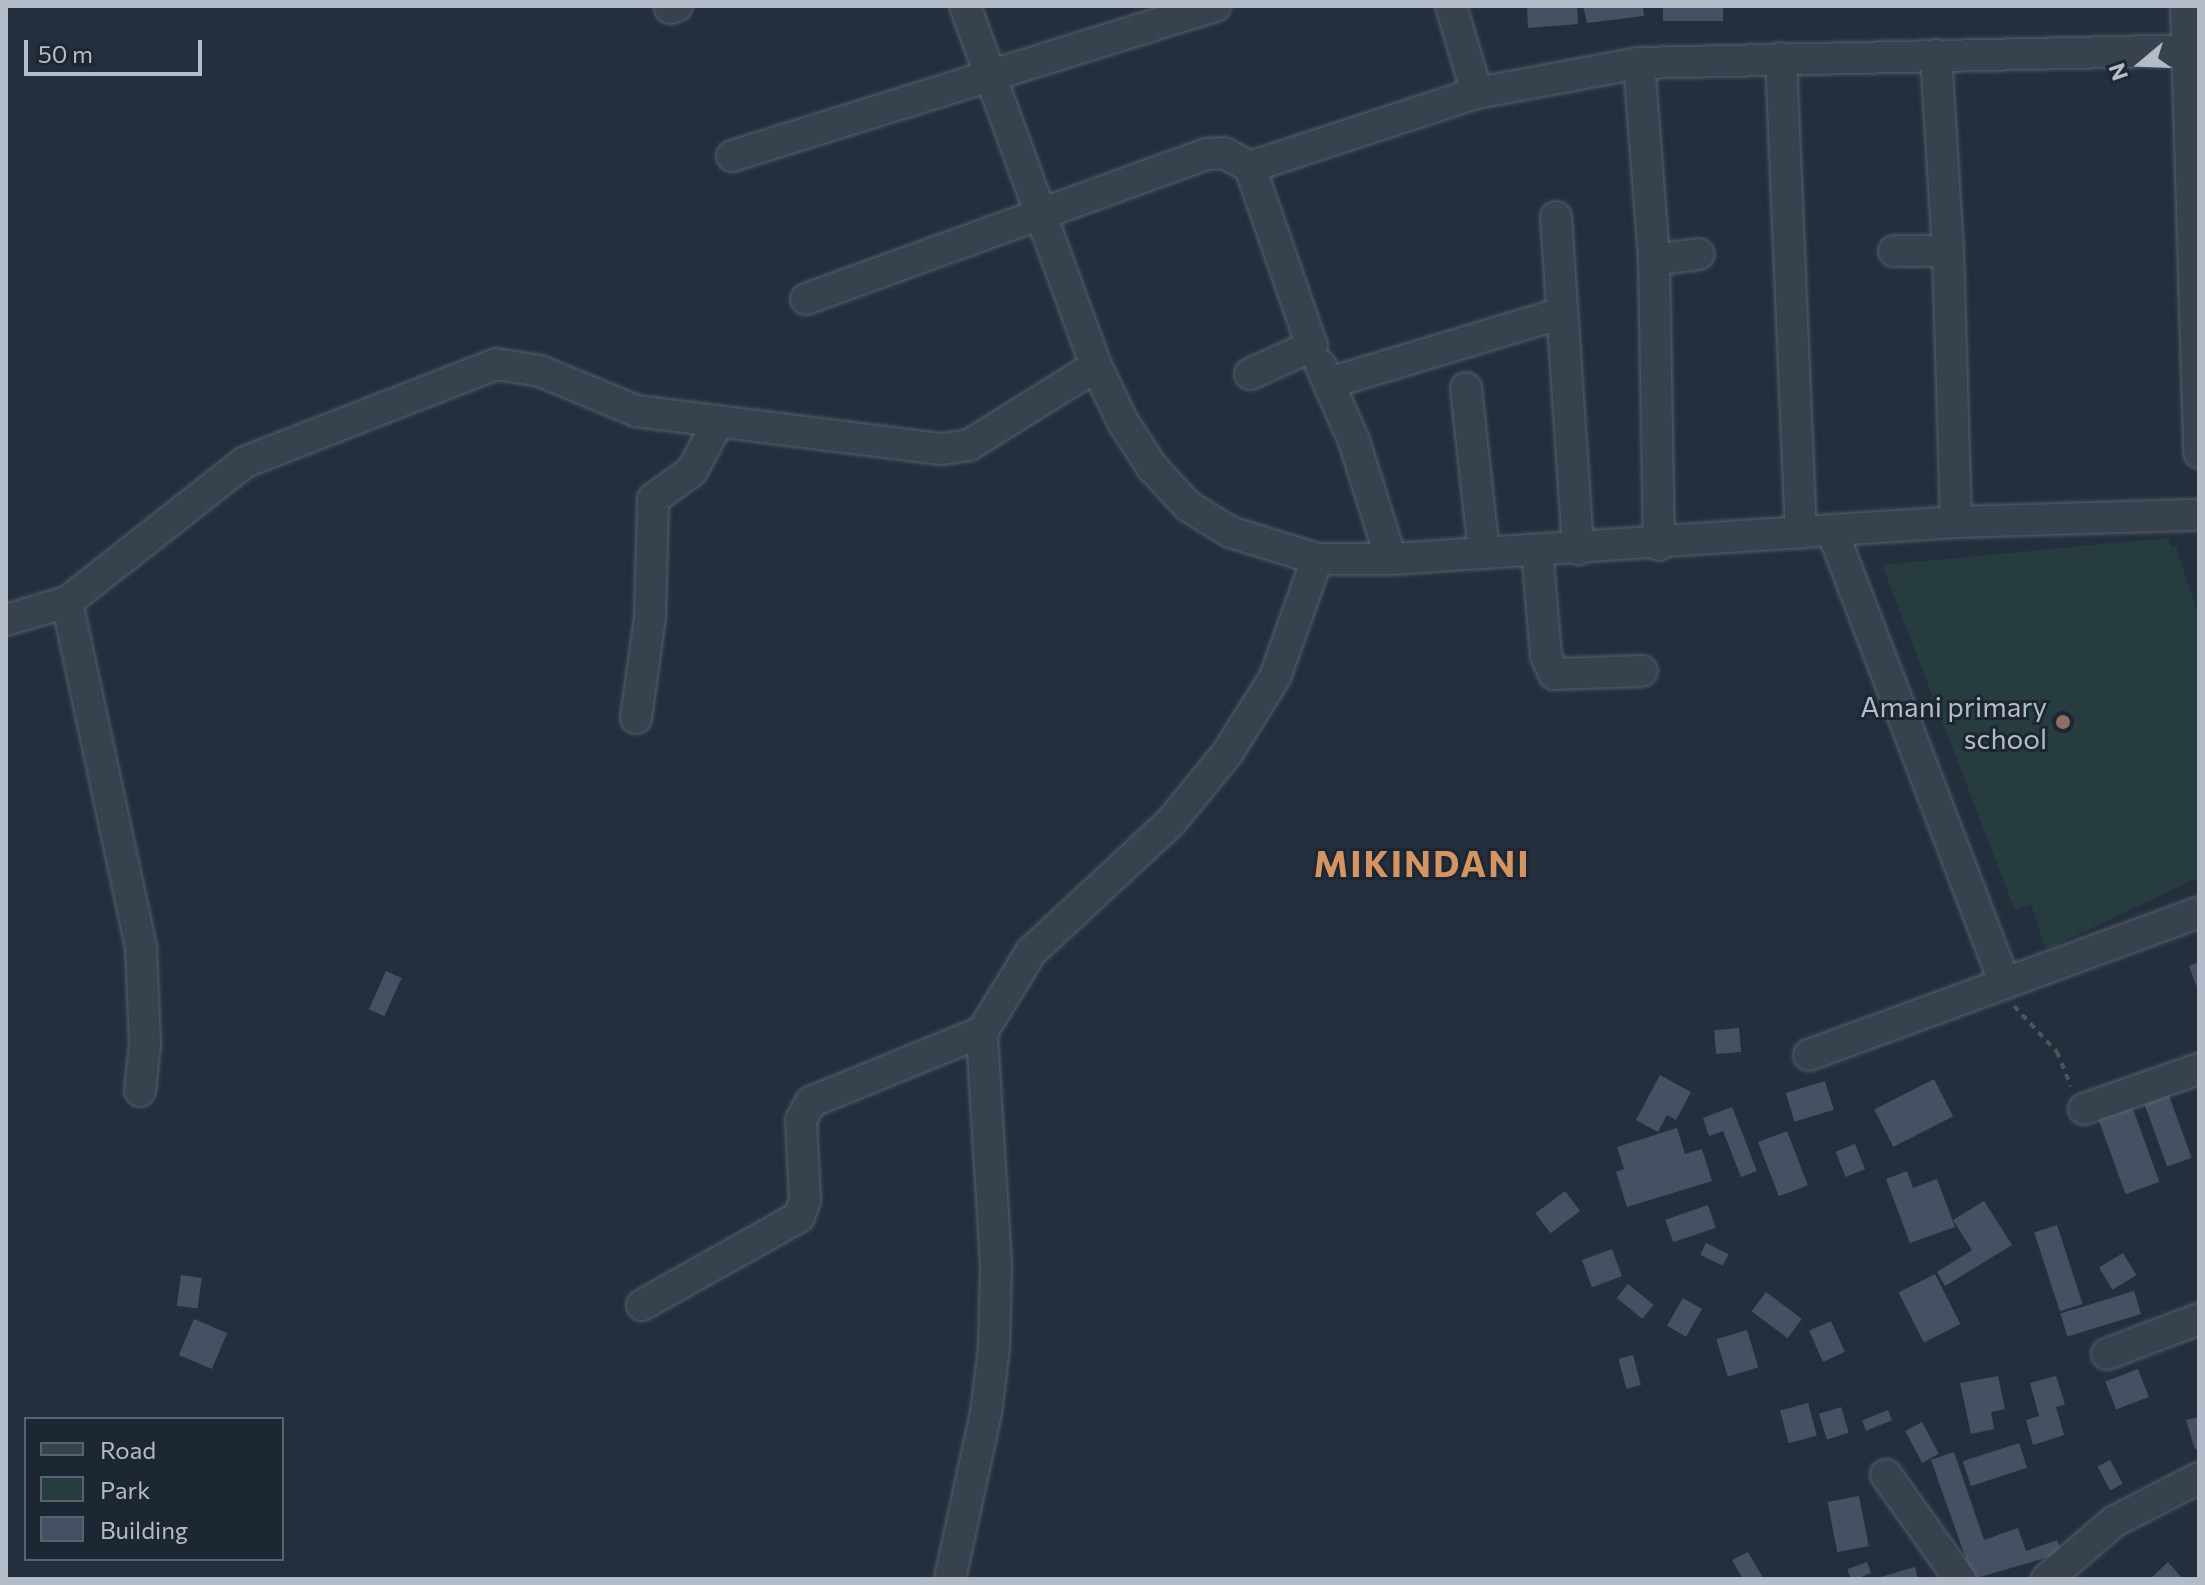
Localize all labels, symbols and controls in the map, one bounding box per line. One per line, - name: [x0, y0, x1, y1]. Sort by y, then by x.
- scale bar: [28, 24, 206, 74]
- north arrow: [2101, 24, 2181, 104]
- text: 50 m: [38, 39, 93, 68]
- text: N: [2102, 60, 2133, 84]
- place label: Amani primary school: [1860, 689, 2047, 755]
- marker: Amani primary school: [2054, 713, 2072, 731]
- district label: MIKINDANI: [1314, 841, 1530, 885]
- legend: [24, 1417, 284, 1561]
- text: Road: [100, 1435, 156, 1464]
- text: Park: [100, 1475, 150, 1504]
- text: Building: [100, 1515, 188, 1544]

